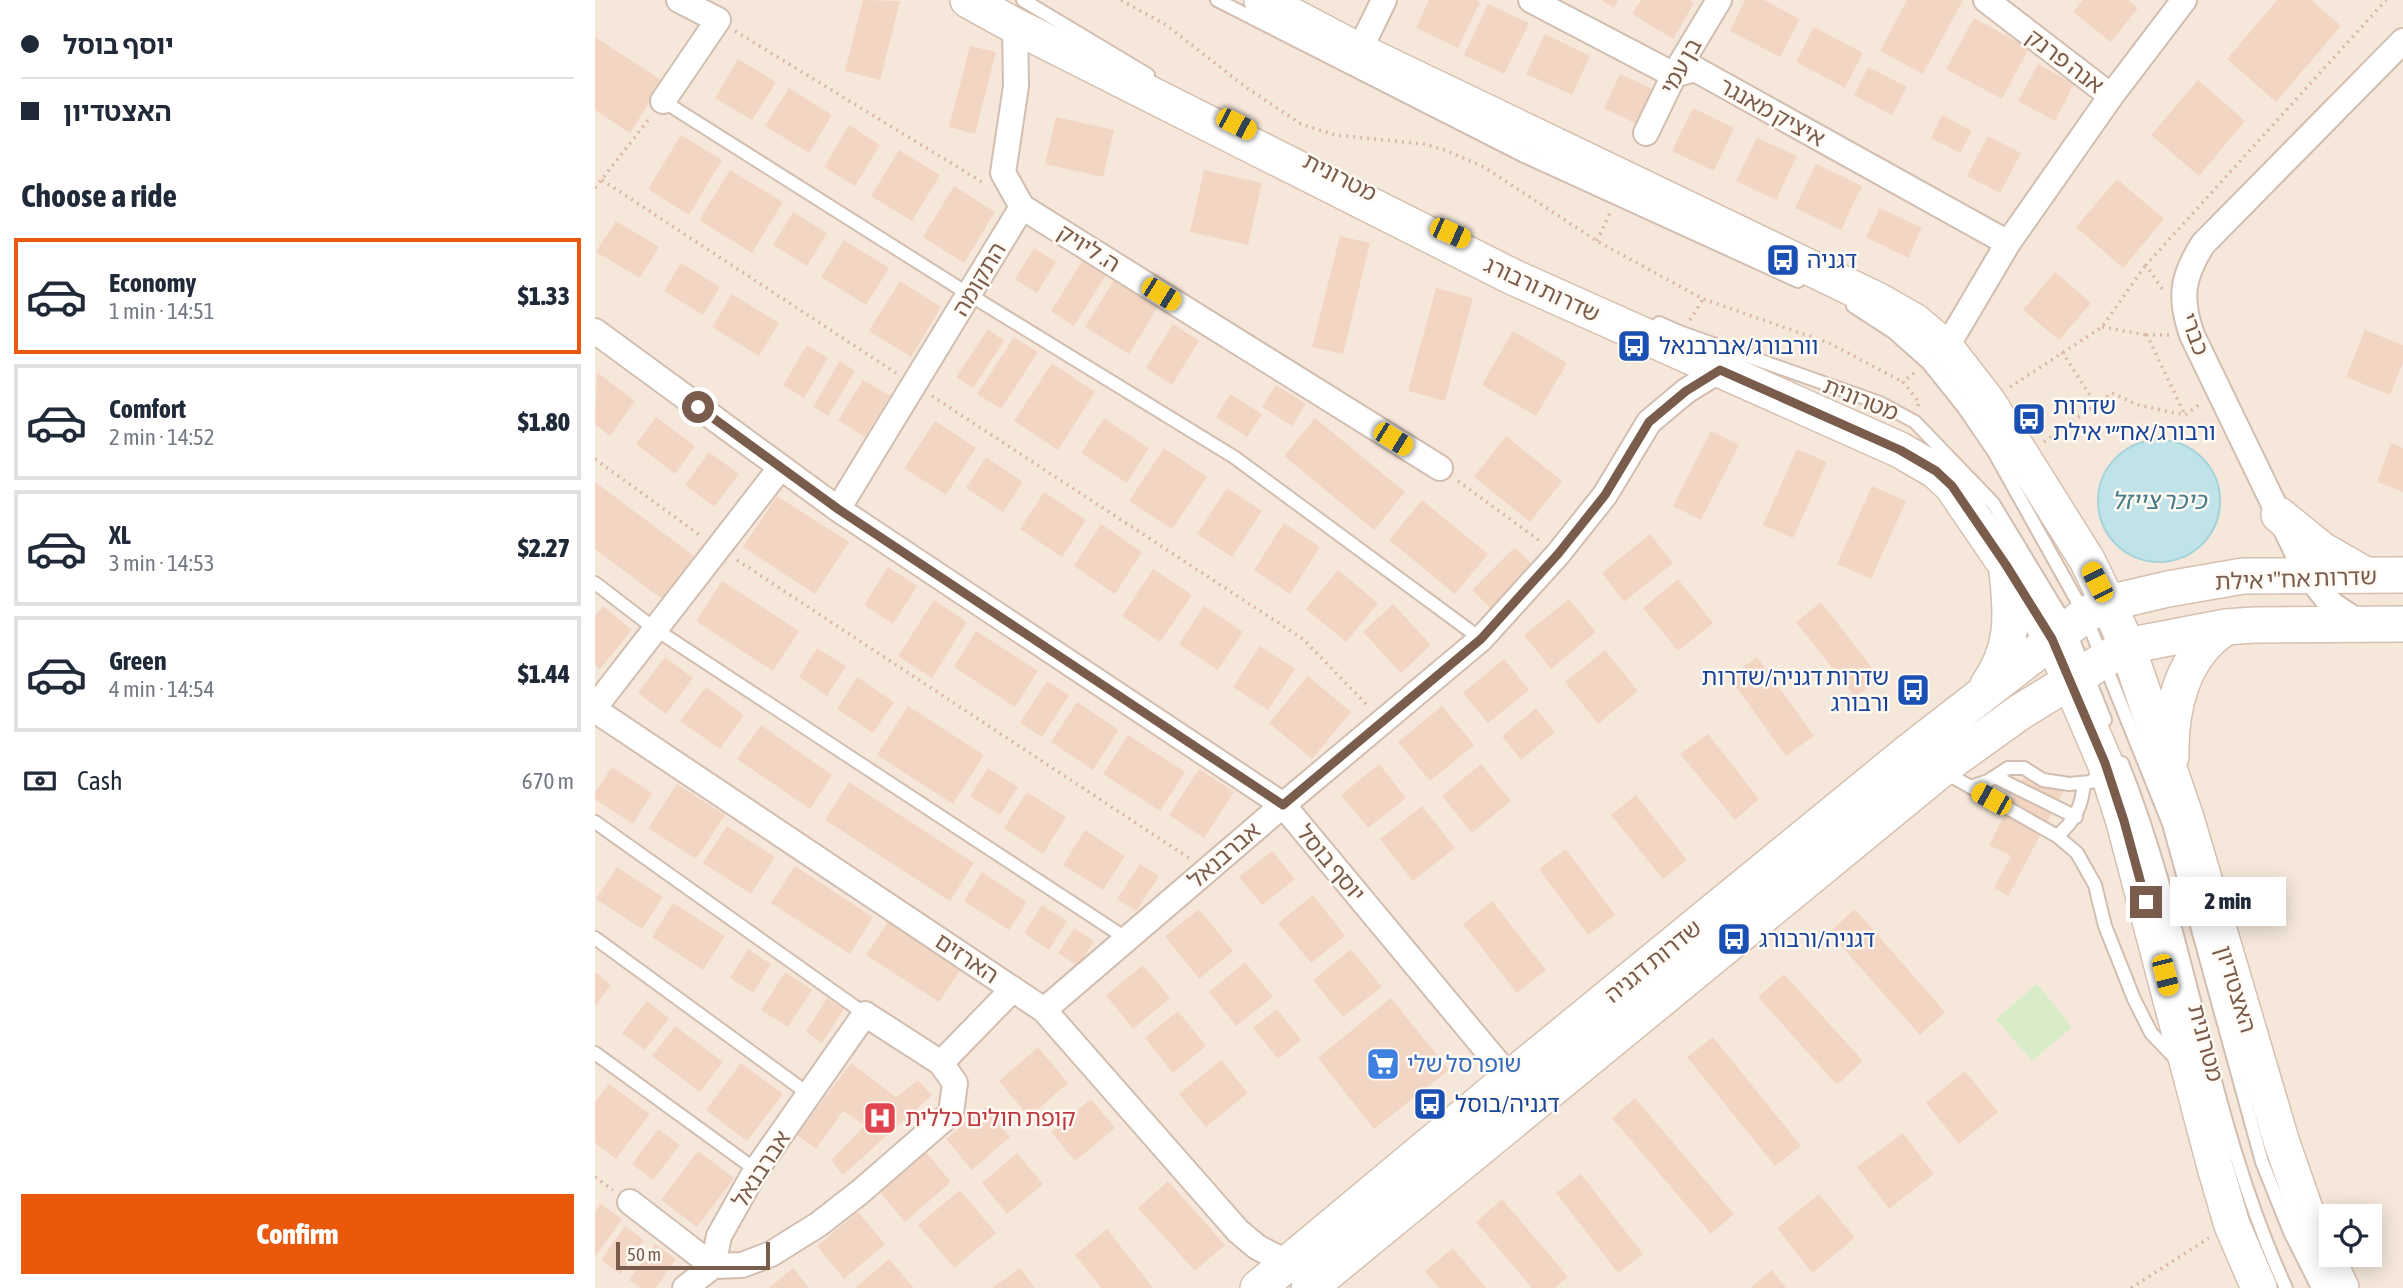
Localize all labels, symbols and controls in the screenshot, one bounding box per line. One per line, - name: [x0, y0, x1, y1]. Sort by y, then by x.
- street label: אנה פרנק: [2021, 24, 2109, 98]
- text: יוסף בוסל: [63, 30, 174, 60]
- street label: בן עמי: [1655, 34, 1707, 98]
- street label: איציק מאנגר: [1715, 72, 1829, 152]
- text: האצטדיון: [63, 97, 172, 127]
- car: [1213, 105, 1260, 143]
- street label: מטרונית: [1299, 148, 1381, 206]
- text: Choose a ride: [21, 177, 177, 214]
- car: [1427, 215, 1474, 251]
- street label: ה. ליויק: [1053, 219, 1125, 277]
- street label: התקומה: [947, 238, 1011, 320]
- bus stop icon: דגניה: [1764, 241, 1802, 279]
- place label: דגניה: [1807, 247, 1857, 273]
- street label: שדרות ורבורג: [1480, 251, 1604, 327]
- icon: car: [25, 265, 88, 328]
- text: Economy: [109, 268, 196, 298]
- car: [1138, 274, 1185, 314]
- text: $1.33: [518, 281, 570, 311]
- text: 1 min · 14:51: [109, 298, 215, 324]
- street label: כברי: [2175, 309, 2215, 359]
- bus stop icon: וורבורג/אברבנאל: [1615, 327, 1653, 365]
- place label: וורבורג/אברבנאל: [1659, 333, 1818, 359]
- street label: מטרונית: [1820, 372, 1902, 426]
- icon: car: [25, 391, 88, 454]
- route start: [682, 391, 714, 423]
- place label: שדרות ורבורג/אח״י אילת: [2053, 393, 2216, 445]
- text: Comfort: [109, 394, 186, 424]
- bus stop icon: שדרות ורבורג/אח״י אילת: [2010, 400, 2048, 438]
- text: $1.80: [518, 407, 570, 437]
- car: [1370, 419, 1417, 459]
- text: 2 min · 14:52: [109, 424, 215, 450]
- water label: כיכר צייזל: [2112, 487, 2208, 514]
- icon: car: [25, 517, 88, 580]
- text: XL: [109, 520, 131, 550]
- text: $2.27: [518, 533, 570, 563]
- text: 3 min · 14:53: [109, 550, 215, 576]
- car: [2079, 559, 2116, 605]
- street label: שדרות אח"י אילת: [2215, 563, 2377, 595]
- icon: car: [25, 643, 88, 706]
- text: Green: [109, 646, 167, 676]
- text: $1.44: [518, 659, 570, 689]
- place label: שדרות דגניה/שדרות ורבורג: [1702, 664, 1889, 716]
- bus stop icon: שדרות דגניה/שדרות ורבורג: [1894, 671, 1932, 709]
- text: 4 min · 14:54: [109, 676, 215, 702]
- icon: cash: [21, 762, 59, 800]
- text: Cash: [77, 766, 123, 796]
- text: 670 m: [522, 768, 574, 794]
- car: [1968, 780, 2015, 818]
- street label: אברבנאל: [1183, 817, 1265, 893]
- street label: יוסף בוסל: [1292, 820, 1370, 906]
- callout: 2 min: [2171, 878, 2286, 926]
- route end: [2130, 886, 2162, 918]
- text: 2 min: [2205, 888, 2251, 914]
- street label: שדרות דגניה: [1600, 914, 1706, 1008]
- bus stop icon: דגניה/ורבורג: [1715, 920, 1753, 958]
- place label: דגניה/ורבורג: [1759, 926, 1875, 952]
- street label: הארזים: [931, 928, 1003, 988]
- street label: האצטדיון: [2210, 942, 2262, 1036]
- car: [2150, 952, 2181, 998]
- street label: מטרונית: [2183, 1002, 2229, 1084]
- supermarket icon: שופרסל שלי: [1364, 1045, 1402, 1083]
- place label: שופרסל שלי: [1407, 1051, 1521, 1077]
- bus stop icon: דגניה/בוסל: [1411, 1085, 1449, 1123]
- place label: דגניה/בוסל: [1455, 1091, 1560, 1117]
- hospital icon: קופת חולים כללית: [861, 1099, 899, 1137]
- place label: קופת חולים כללית: [905, 1105, 1076, 1131]
- street label: אברבנאל: [727, 1126, 795, 1212]
- button: Confirm: [21, 1194, 574, 1274]
- map controls: [2319, 1204, 2382, 1267]
- button: locate: [2319, 1204, 2382, 1267]
- scale bar: [616, 1239, 770, 1271]
- text: 50 m: [627, 1243, 661, 1265]

